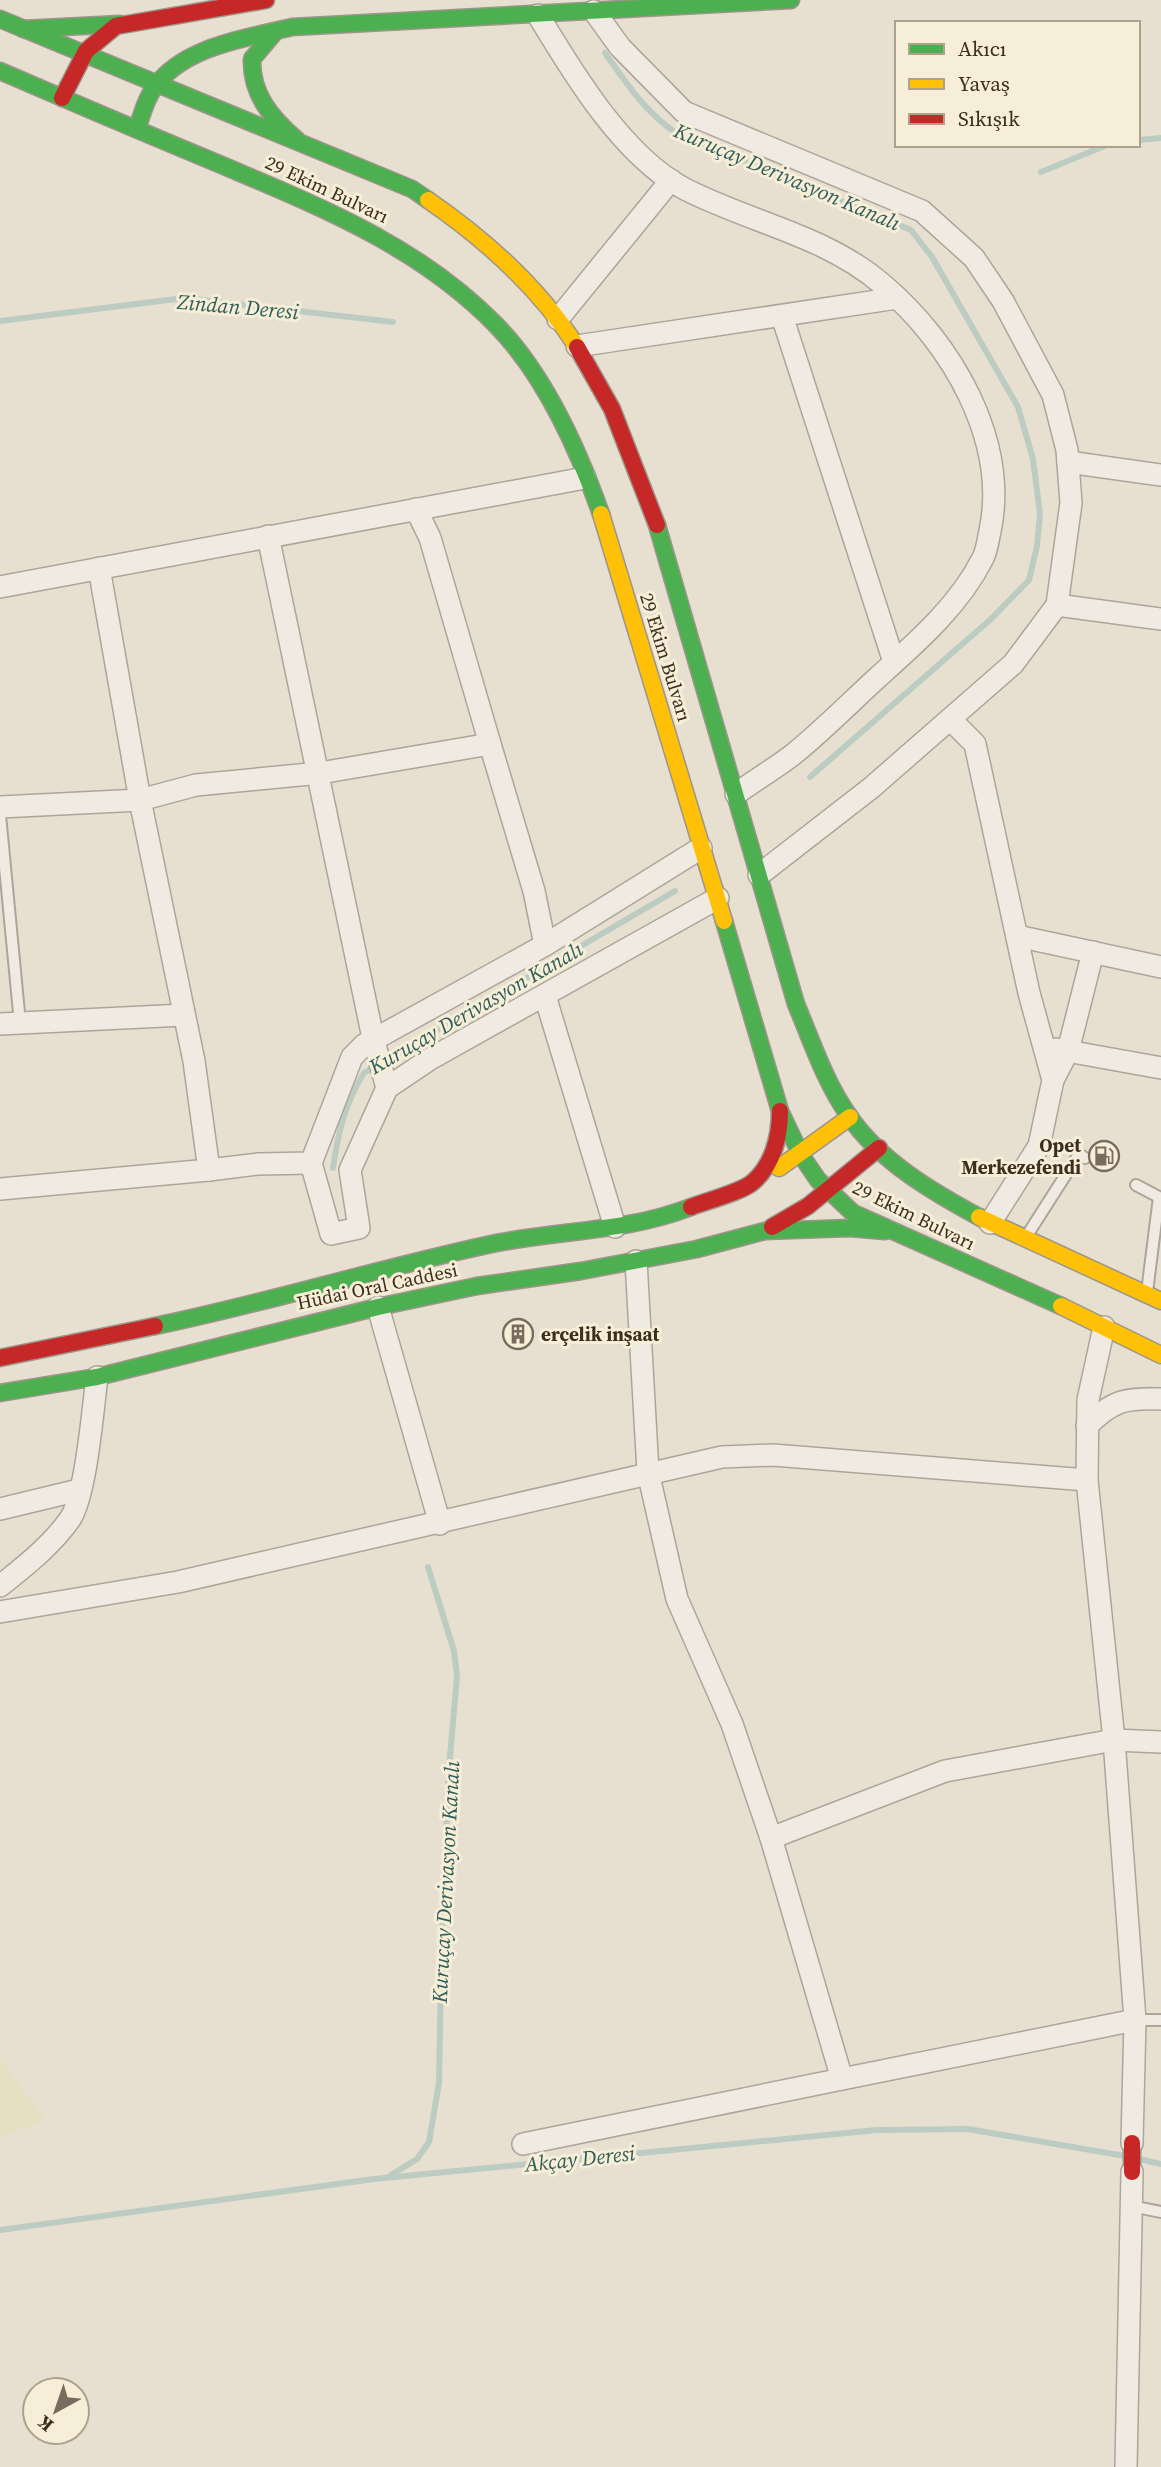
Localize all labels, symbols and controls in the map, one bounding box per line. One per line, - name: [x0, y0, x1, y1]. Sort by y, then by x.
- legend: [895, 21, 1140, 147]
- text: Akıcı: [958, 34, 1006, 63]
- text: Yavaş: [958, 69, 1010, 98]
- text: Sıkışık: [958, 104, 1020, 133]
- water label: Kuruçay Derivasyon Kanalı: [669, 115, 905, 238]
- street label: 29 Ekim Bulvarı: [261, 149, 393, 229]
- water label: Zindan Deresi: [175, 287, 301, 326]
- street label: 29 Ekim Bulvarı: [634, 590, 698, 725]
- water label: Kuruçay Derivasyon Kanalı: [362, 934, 589, 1081]
- place label: Opet Merkezefendi: [961, 1132, 1081, 1180]
- fuel station icon: Opet Merkezefendi: [1087, 1139, 1121, 1173]
- street label: 29 Ekim Bulvarı: [848, 1174, 980, 1256]
- street label: Hüdai Oral Caddesi: [294, 1256, 460, 1316]
- building icon: erçelik inşaat: [501, 1317, 535, 1351]
- place label: erçelik inşaat: [541, 1321, 660, 1347]
- water label: Kuruçay Derivasyon Kanalı: [425, 1759, 466, 2005]
- water label: Akçay Deresi: [522, 2138, 637, 2179]
- north arrow: [21, 2376, 91, 2446]
- text: K: [31, 2409, 58, 2438]

